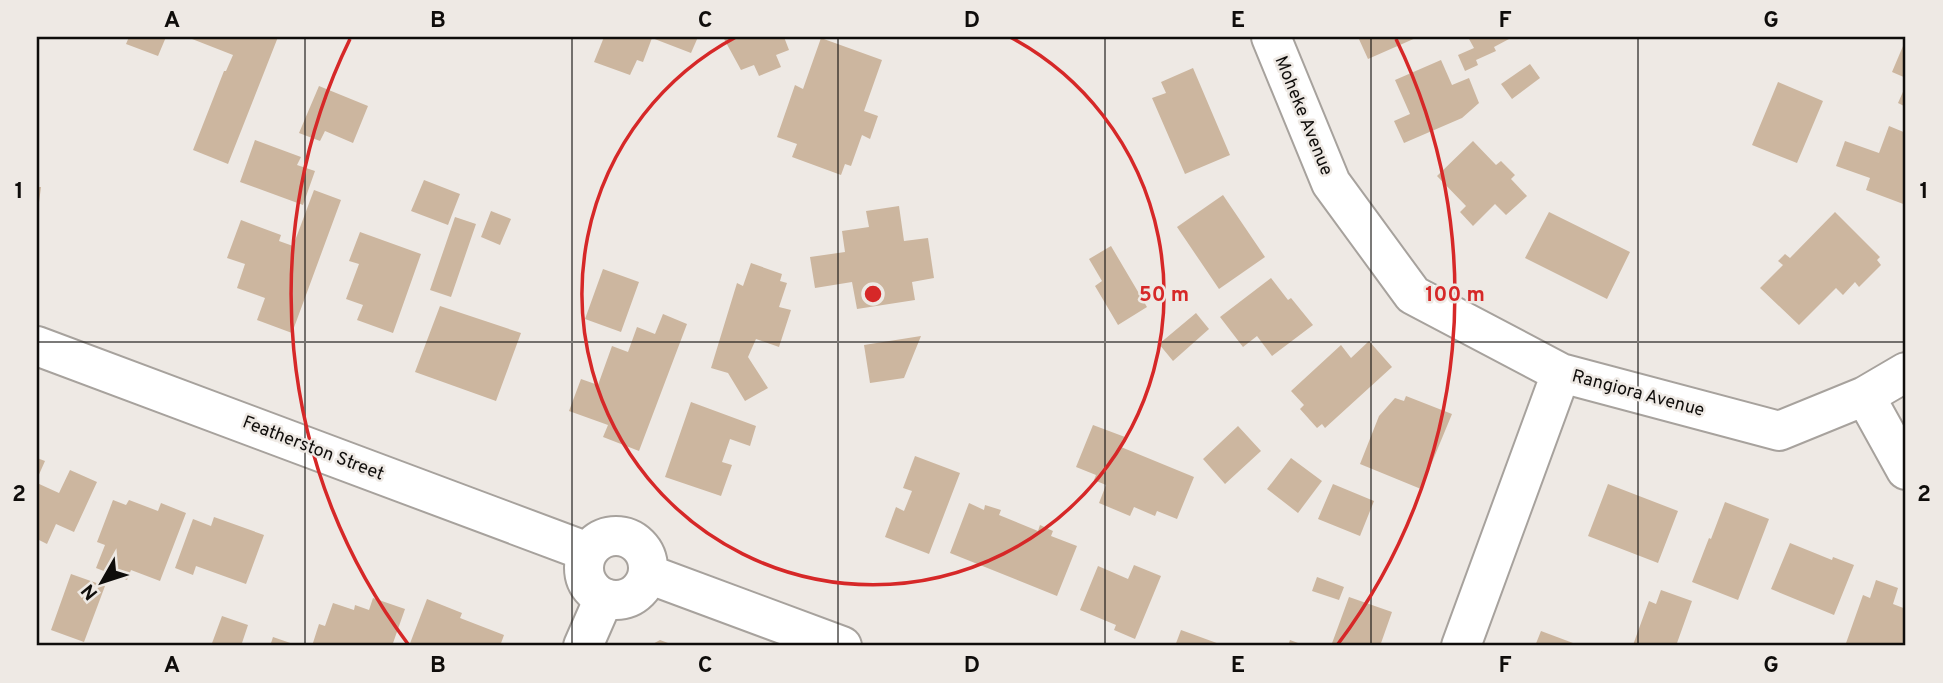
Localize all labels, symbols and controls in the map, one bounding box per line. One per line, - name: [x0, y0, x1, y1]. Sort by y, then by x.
- text: A: [164, 7, 180, 36]
- text: B: [430, 7, 446, 36]
- text: C: [698, 7, 712, 36]
- text: D: [964, 7, 980, 36]
- text: E: [1231, 7, 1245, 36]
- text: F: [1498, 7, 1512, 36]
- text: G: [1763, 7, 1779, 36]
- street label: Moheke Avenue: [1269, 53, 1337, 179]
- text: 1: [14, 178, 24, 207]
- text: 1: [1919, 178, 1929, 207]
- centre of rings: [861, 282, 885, 306]
- text: 50 m: [1139, 282, 1189, 309]
- text: 100 m: [1425, 282, 1485, 309]
- street label: Rangiora Avenue: [1569, 365, 1707, 423]
- street label: Featherston Street: [239, 411, 387, 487]
- text: 2: [12, 481, 26, 510]
- text: 2: [1917, 481, 1931, 510]
- north arrow: [66, 546, 136, 616]
- text: N: [77, 579, 104, 604]
- text: A: [164, 652, 180, 681]
- text: B: [430, 652, 446, 681]
- text: C: [698, 652, 712, 681]
- text: D: [964, 652, 980, 681]
- text: E: [1231, 652, 1245, 681]
- text: F: [1498, 652, 1512, 681]
- text: G: [1763, 652, 1779, 681]

